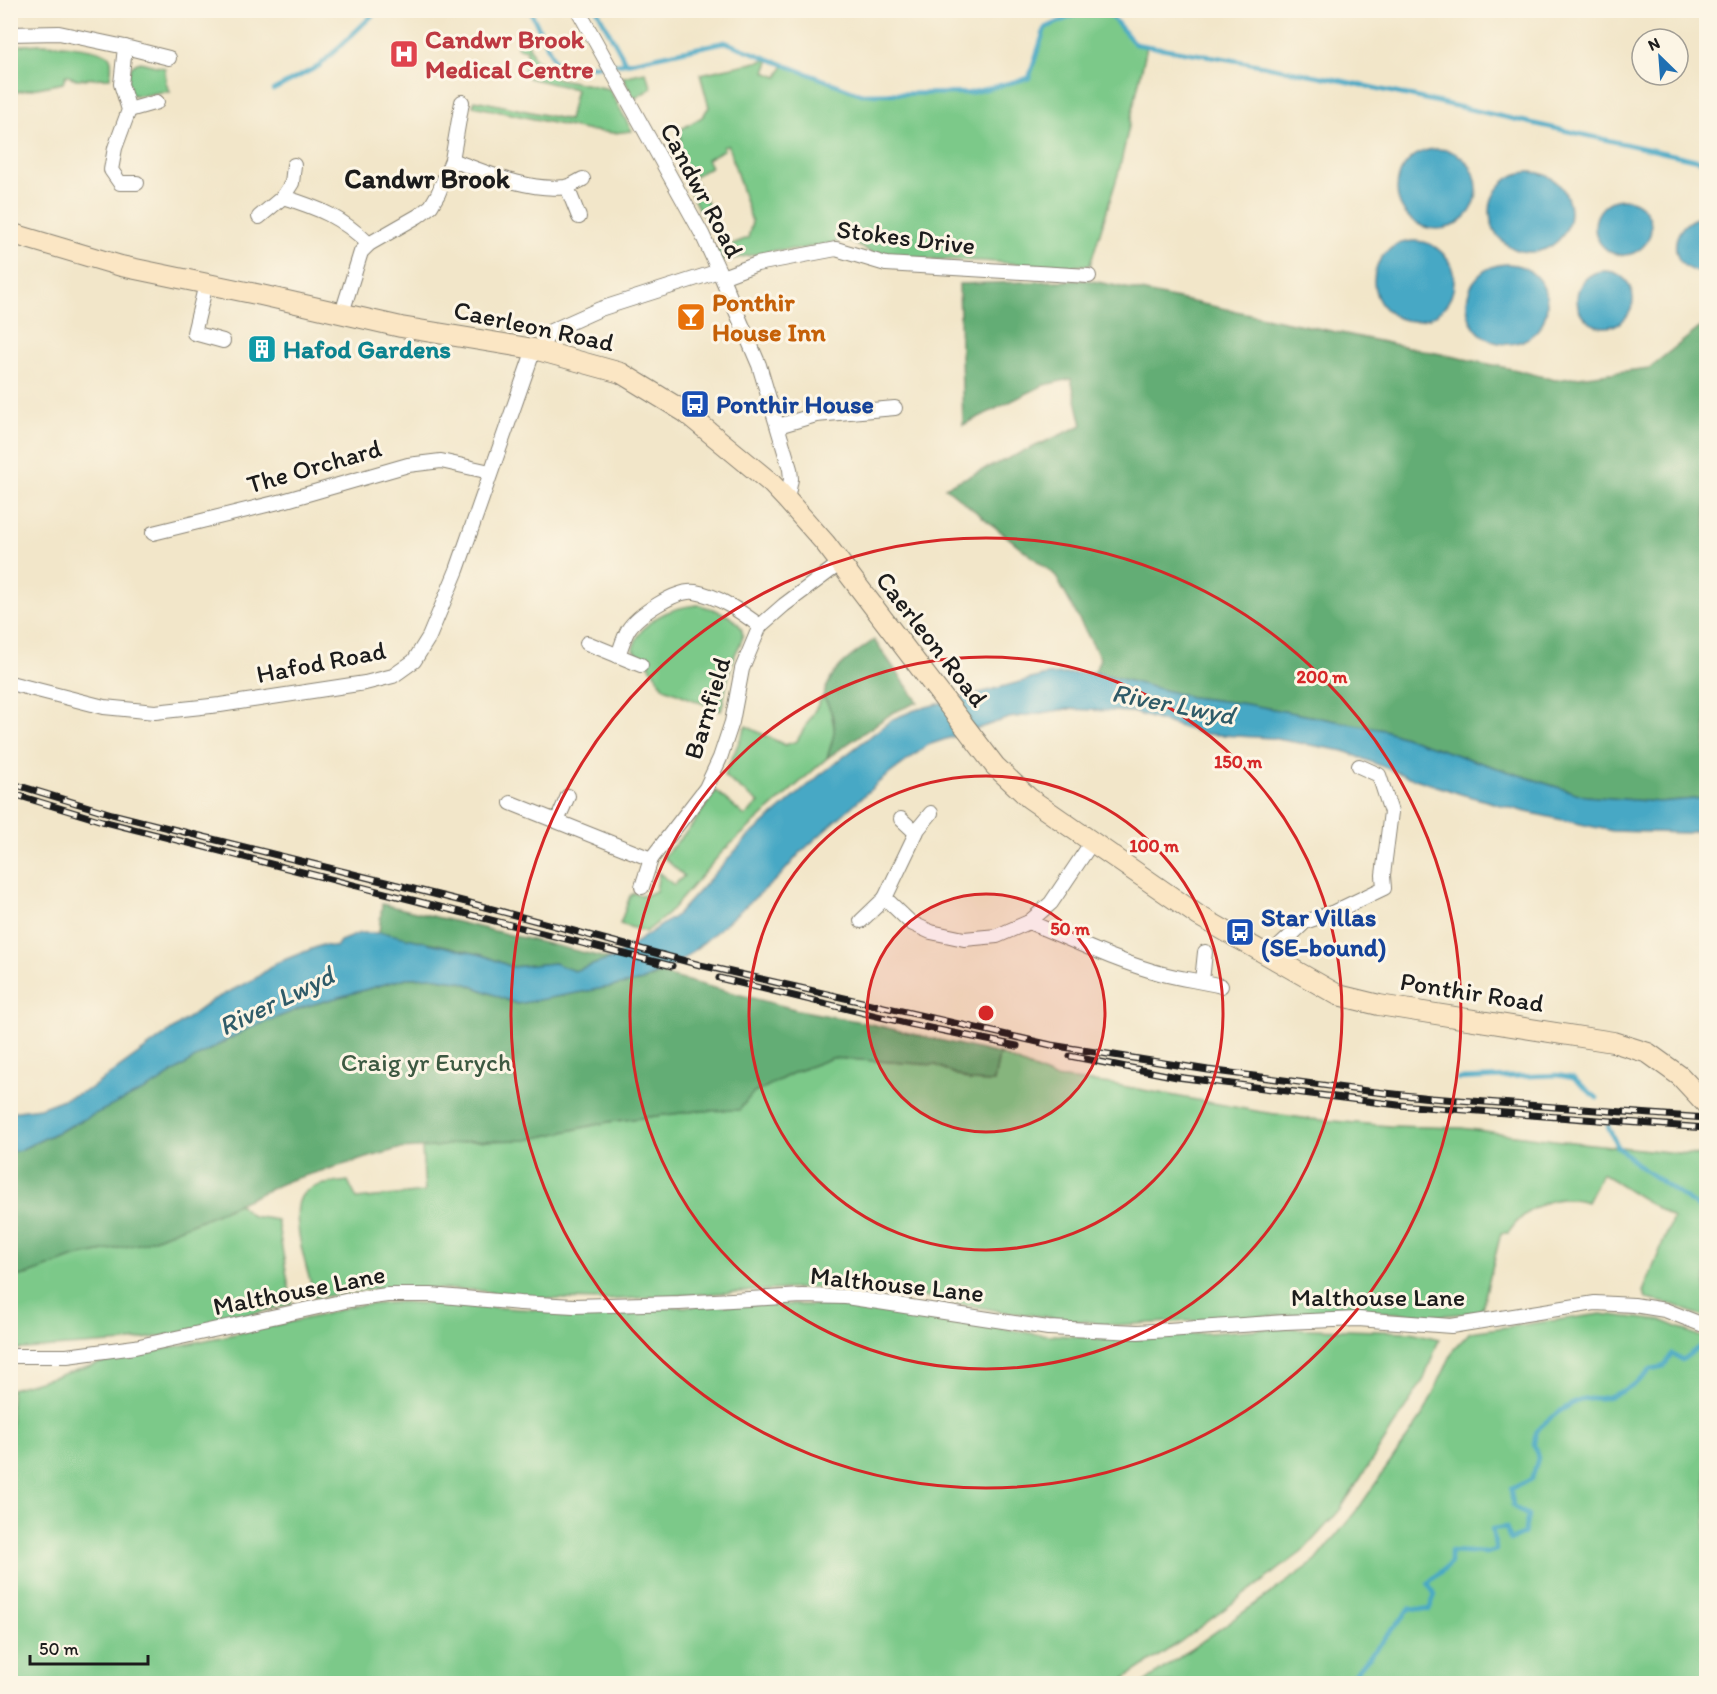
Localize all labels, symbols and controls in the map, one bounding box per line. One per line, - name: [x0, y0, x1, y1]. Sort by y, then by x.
- place label: Candwr Brook Medical Centre: [425, 23, 594, 85]
- north arrow: [1630, 27, 1690, 87]
- text: N: [1645, 33, 1663, 55]
- hospital icon: Candwr Brook Medical Centre: [388, 38, 420, 70]
- street label: Candwr Road: [653, 117, 751, 263]
- district label: Candwr Brook: [344, 162, 511, 195]
- street label: Stokes Drive: [835, 213, 977, 261]
- place label: Ponthir House Inn: [712, 286, 826, 348]
- street label: Caerleon Road: [451, 293, 618, 359]
- bar icon: Ponthir House Inn: [675, 301, 707, 333]
- building icon: Hafod Gardens: [246, 333, 278, 365]
- place label: Hafod Gardens: [283, 333, 451, 365]
- bus stop icon: Ponthir House: [679, 388, 711, 420]
- place label: Ponthir House: [716, 388, 874, 420]
- street label: The Orchard: [243, 432, 385, 500]
- street label: Caerleon Road: [869, 565, 995, 714]
- street label: Hafod Road: [254, 634, 388, 690]
- street label: Barnfield: [676, 652, 738, 763]
- text: 200 m: [1297, 666, 1348, 688]
- water label: River Lwyd: [1109, 675, 1240, 732]
- text: 150 m: [1214, 751, 1263, 773]
- text: 100 m: [1129, 835, 1180, 857]
- place label: Star Villas (SE-bound): [1261, 901, 1386, 963]
- bus stop icon: Star Villas (SE-bound): [1224, 916, 1256, 948]
- text: 50 m: [1050, 918, 1091, 940]
- water label: River Lwyd: [213, 957, 341, 1043]
- street label: Ponthir Road: [1398, 965, 1546, 1019]
- centre of rings: [976, 1003, 996, 1023]
- park label: Craig yr Eurych: [341, 1046, 511, 1078]
- street label: Malthouse Lane: [210, 1258, 388, 1322]
- street label: Malthouse Lane: [808, 1259, 986, 1309]
- street label: Malthouse Lane: [1291, 1281, 1465, 1313]
- scale bar: [30, 1628, 148, 1666]
- text: 50 m: [39, 1638, 79, 1660]

